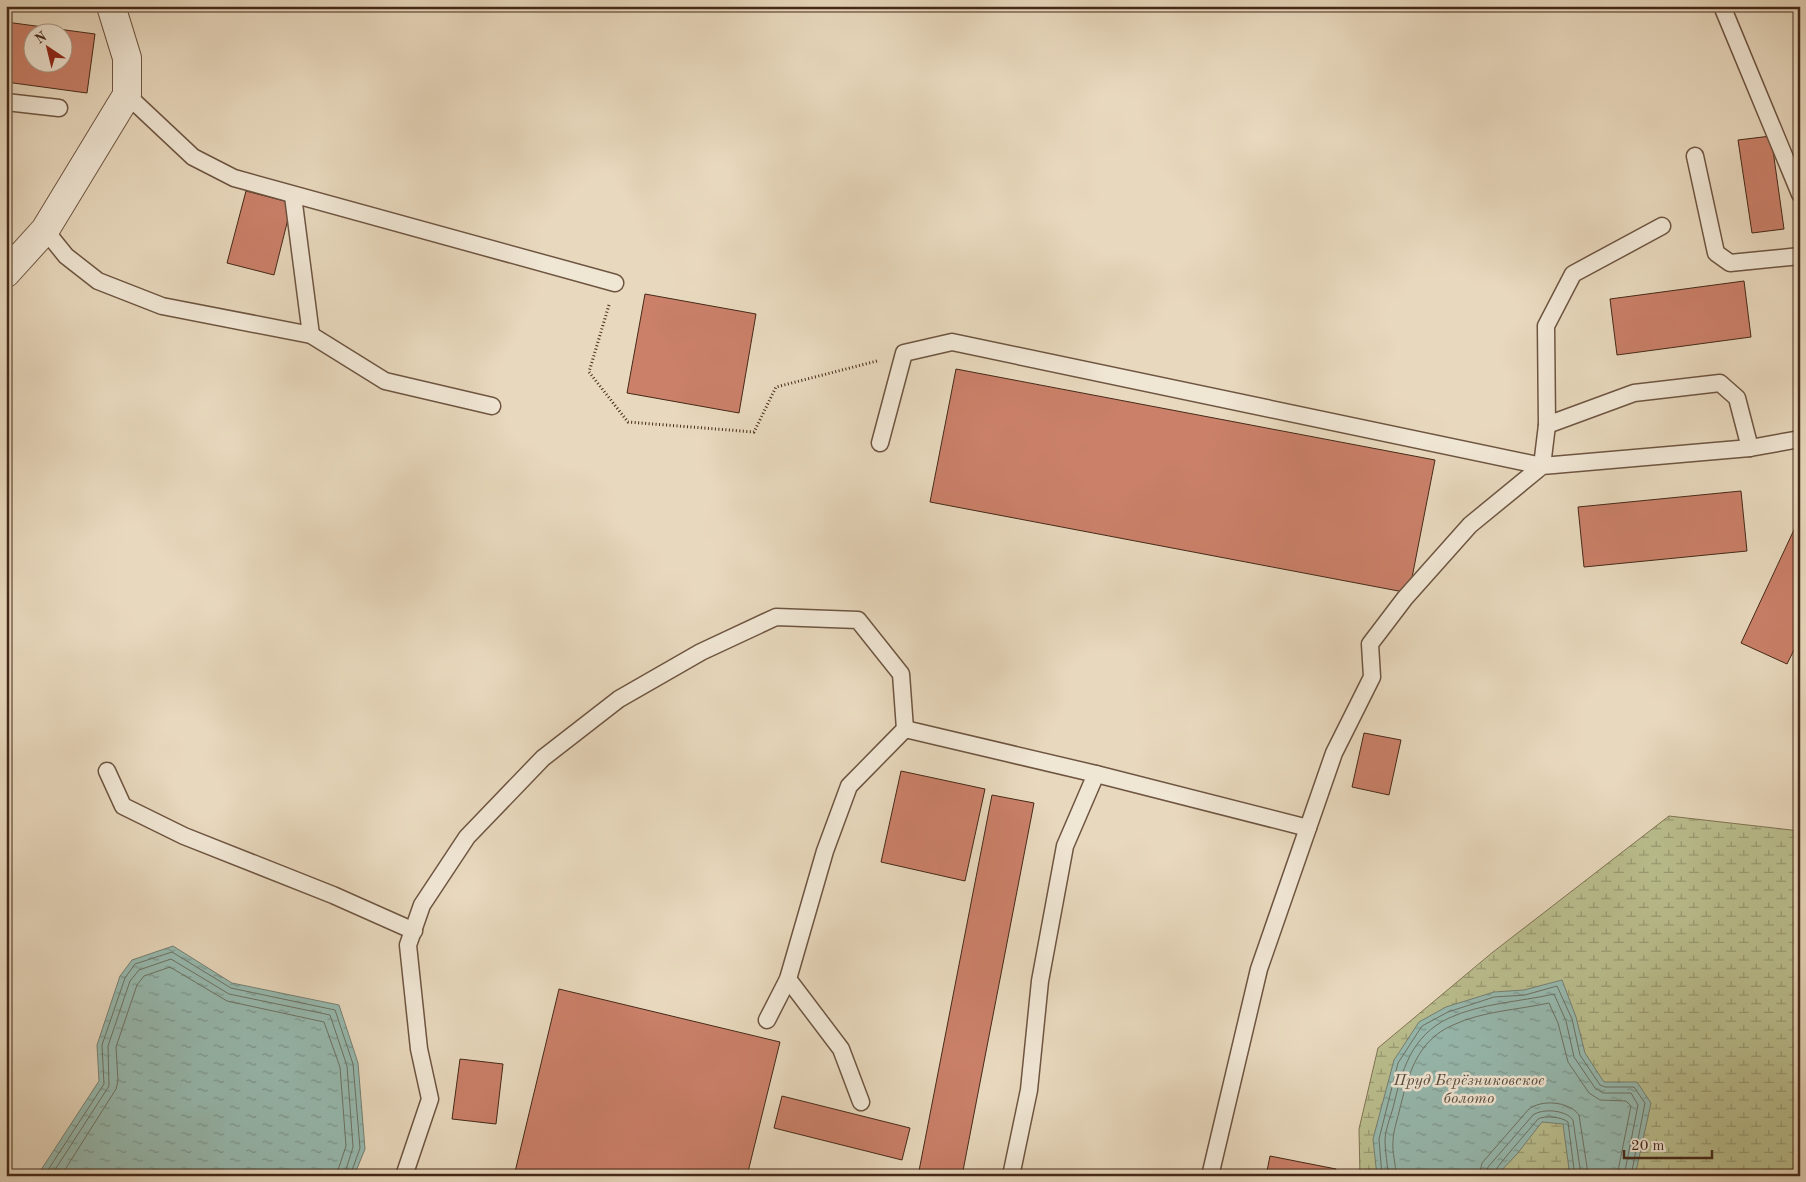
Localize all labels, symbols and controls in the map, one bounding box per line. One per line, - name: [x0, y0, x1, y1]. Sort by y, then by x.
- north arrow: [22, 22, 72, 72]
- text: N: [33, 29, 50, 47]
- water label: Пруд Берёзниковское болото: [1392, 1073, 1545, 1107]
- scale bar: [1624, 1127, 1711, 1159]
- text: 20 m: [1631, 1139, 1665, 1154]

